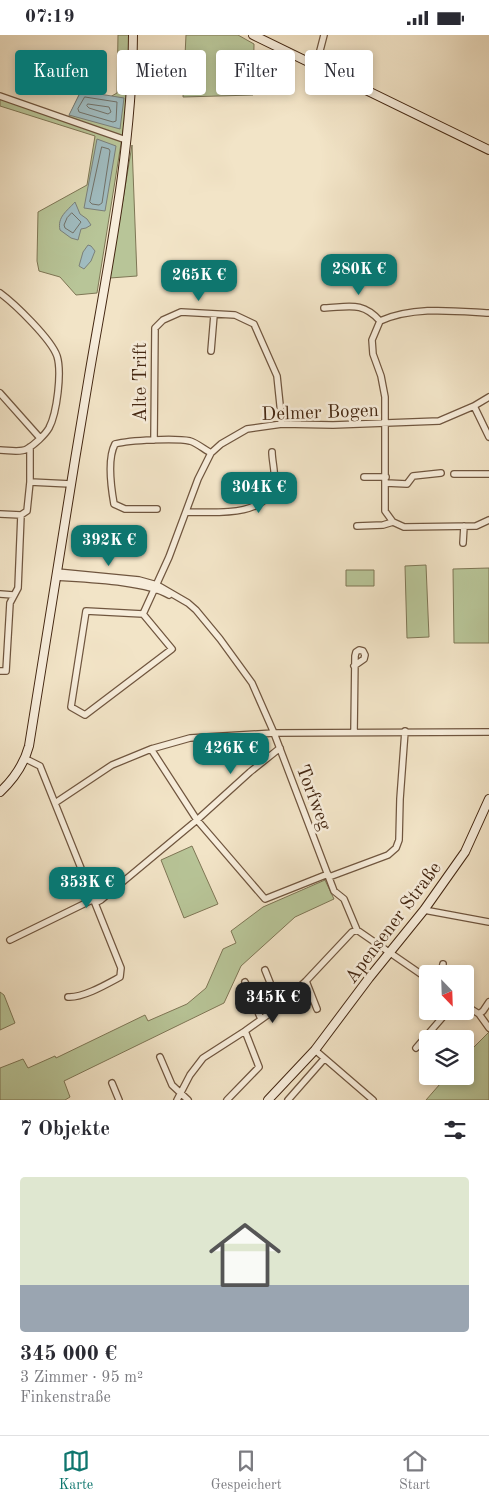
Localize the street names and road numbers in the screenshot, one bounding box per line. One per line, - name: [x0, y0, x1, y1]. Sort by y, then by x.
- street label: Alte Trift: [132, 342, 151, 422]
- street label: Delmer Bogen: [261, 402, 379, 425]
- street label: Torfweg: [292, 762, 334, 834]
- street label: Apensener Straße: [342, 859, 446, 988]

